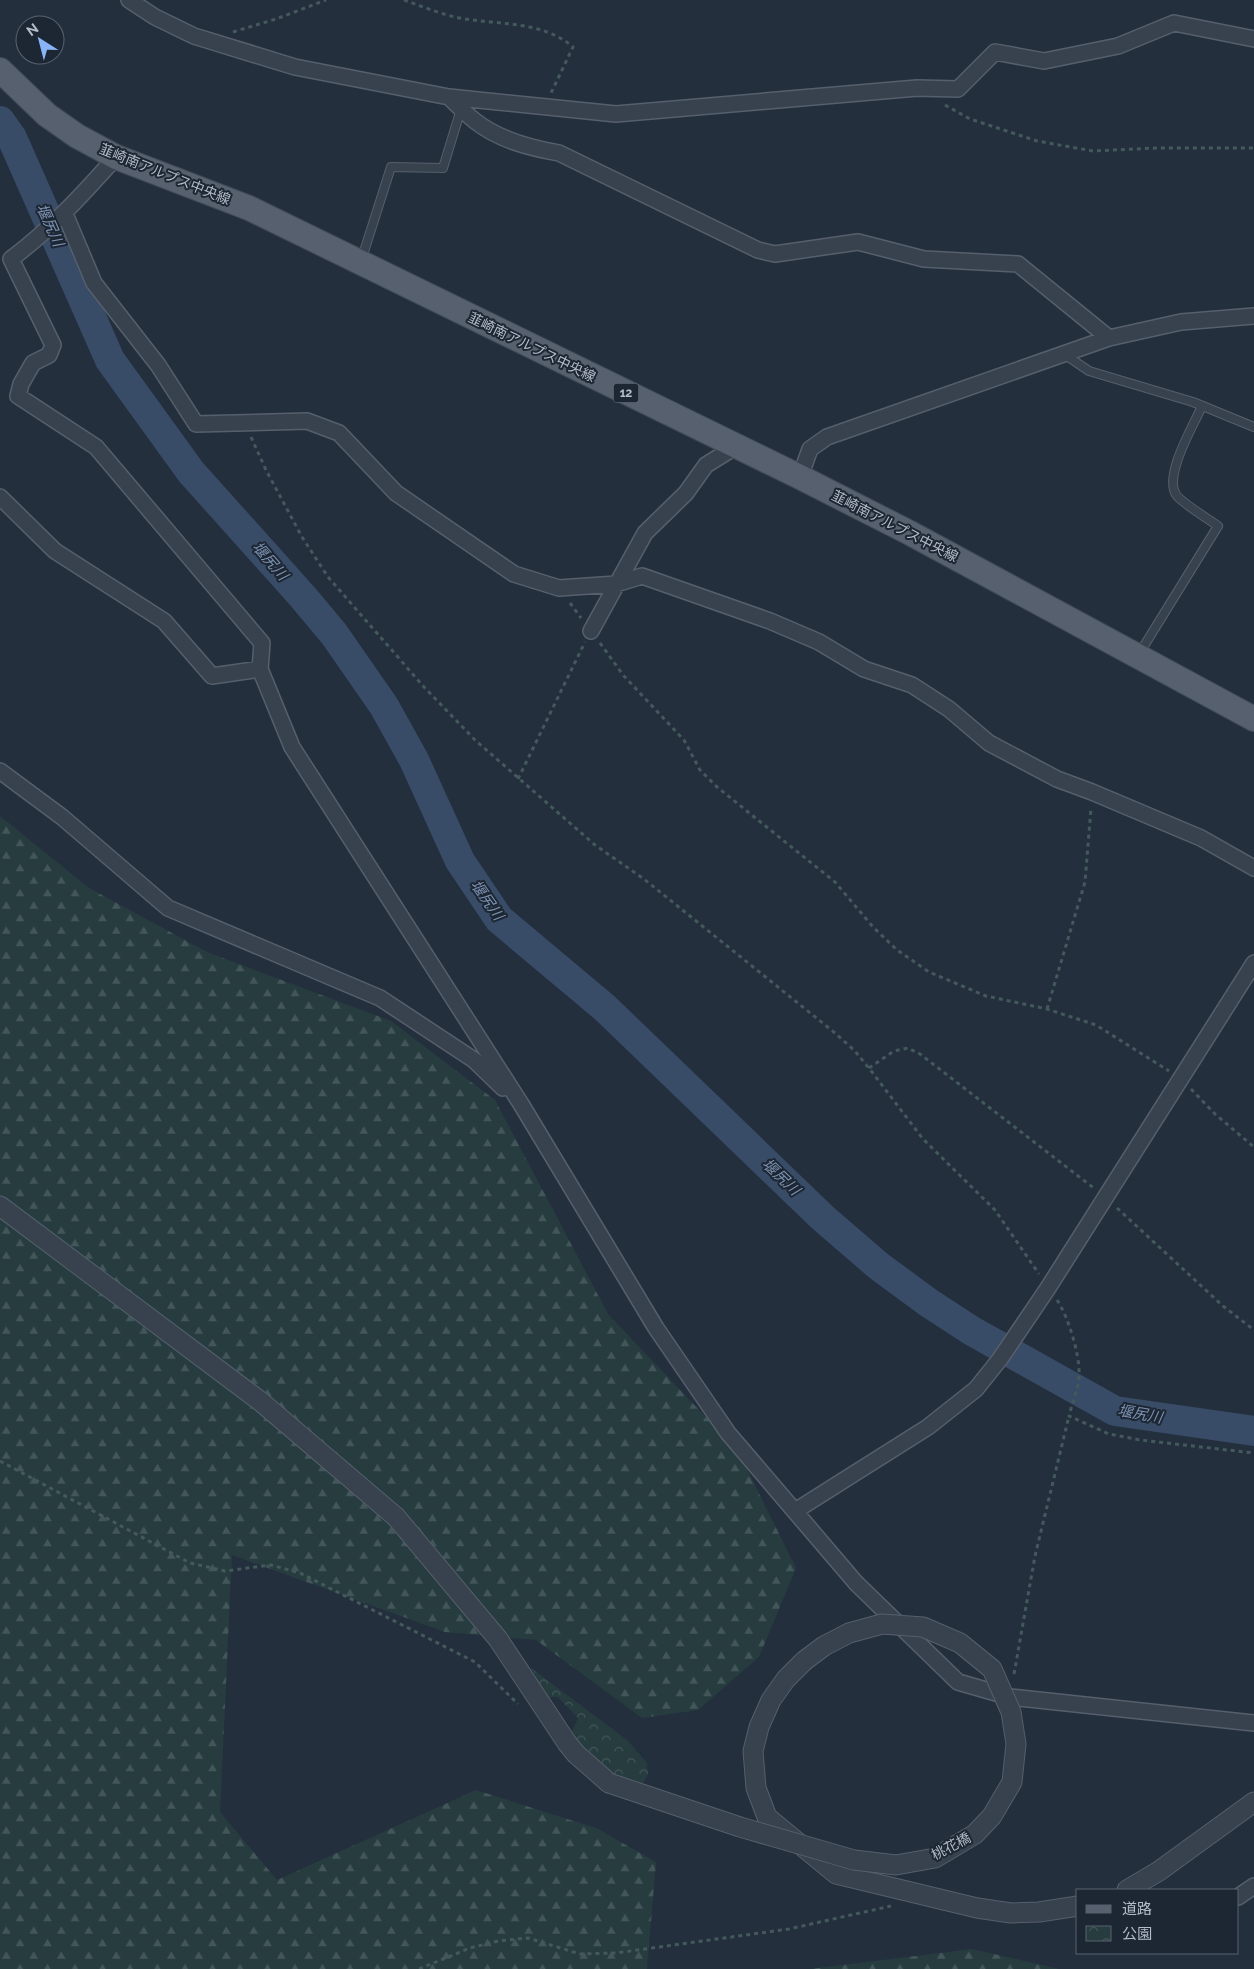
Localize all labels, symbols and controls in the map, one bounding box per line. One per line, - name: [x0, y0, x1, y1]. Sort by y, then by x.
- north arrow: [15, 15, 65, 65]
- text: N: [23, 20, 41, 39]
- street label: 韮崎南アルプス中央線: [97, 140, 233, 208]
- water label: 堰尻川: [33, 201, 68, 251]
- street label: 韮崎南アルプス中央線: [466, 309, 598, 385]
- road number: 12: [614, 383, 638, 402]
- street label: 韮崎南アルプス中央線: [829, 487, 961, 565]
- water label: 堰尻川: [248, 538, 293, 585]
- water label: 堰尻川: [467, 876, 508, 925]
- water label: 堰尻川: [759, 1155, 805, 1200]
- water label: 堰尻川: [1116, 1401, 1166, 1427]
- street label: 桃花橋: [929, 1829, 973, 1863]
- legend: [1076, 1889, 1239, 1954]
- text: 道路: [1122, 1900, 1152, 1918]
- text: 公園: [1122, 1925, 1152, 1943]

